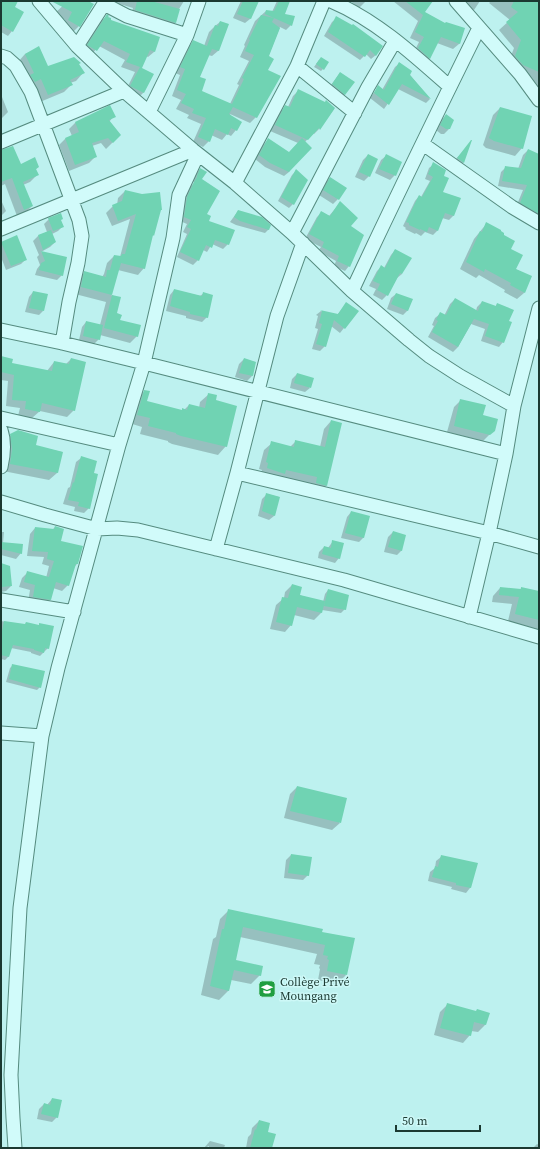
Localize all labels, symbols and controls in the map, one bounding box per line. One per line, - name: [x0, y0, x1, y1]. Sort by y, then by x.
- place label: Collège Privé Moungang: [280, 974, 350, 1004]
- school or university icon: Collège Privé Moungang: [257, 979, 277, 999]
- scale bar: [396, 1107, 480, 1133]
- text: 50 m: [402, 1113, 428, 1129]

